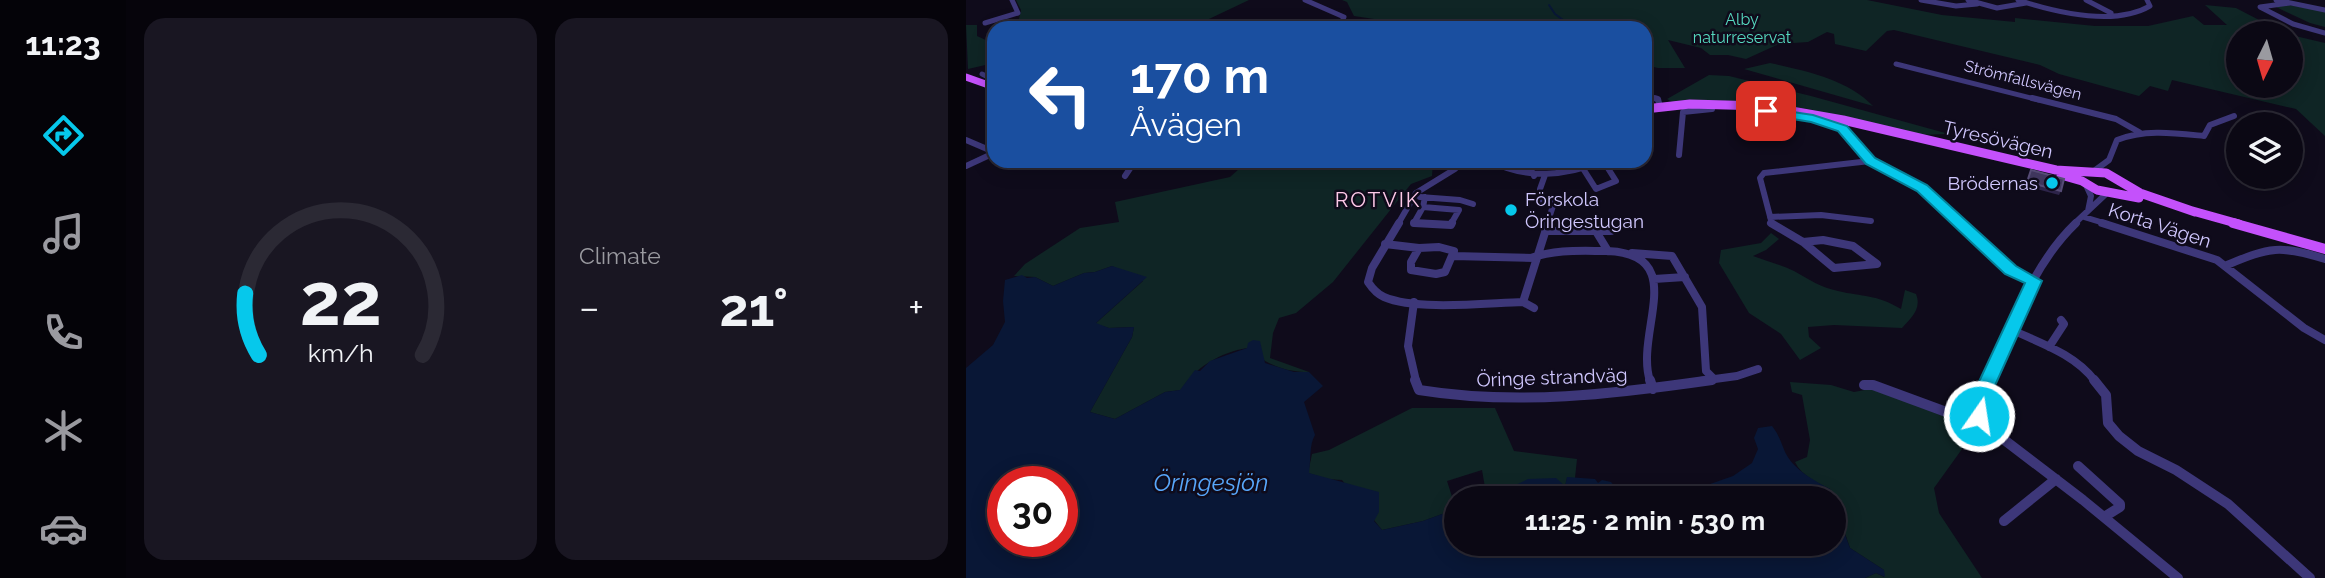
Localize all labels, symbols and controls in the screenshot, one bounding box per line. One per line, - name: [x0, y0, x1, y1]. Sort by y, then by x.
- park label: Alby naturreservat: [1693, 10, 1792, 47]
- north arrow: [2226, 21, 2303, 98]
- map controls: [2226, 21, 2303, 189]
- text: 11:23: [25, 25, 101, 62]
- text: 170 m: [1130, 47, 1269, 104]
- icon: left: [1015, 49, 1106, 140]
- street label: Strömfallsvägen: [1962, 56, 2084, 104]
- pin: [1736, 81, 1796, 141]
- icon: arrive: [1747, 92, 1785, 130]
- text: Åvägen: [1130, 106, 1242, 143]
- icon: directions: [39, 111, 88, 160]
- button: layers: [2226, 112, 2303, 189]
- street label: Tyresövägen: [1941, 116, 2055, 162]
- place label: Brödernas: [1947, 172, 2038, 194]
- marker: Brödernas: [2044, 175, 2060, 191]
- district label: ROTVIK: [1335, 187, 1421, 212]
- place label: Förskola Öringestugan: [1525, 188, 1644, 232]
- street label: Korta Vägen: [2106, 198, 2214, 252]
- marker: Förskola Öringestugan: [1503, 202, 1519, 218]
- icon: music: [39, 209, 88, 258]
- text: Climate: [579, 242, 661, 269]
- text: 22: [299, 257, 382, 342]
- text: 21°: [720, 277, 788, 338]
- text: −: [579, 285, 599, 330]
- text: +: [908, 285, 924, 330]
- icon: phone: [39, 308, 88, 357]
- text: km/h: [308, 338, 373, 368]
- street label: Öringe strandväg: [1476, 363, 1628, 391]
- position arrow: [1942, 379, 2016, 453]
- icon: climate: [39, 406, 88, 455]
- speed limit sign: 30: [987, 466, 1078, 557]
- water label: Öringesjön: [1154, 468, 1268, 497]
- icon: car: [39, 504, 88, 553]
- text: 11:25 · 2 min · 530 m: [1525, 506, 1765, 536]

